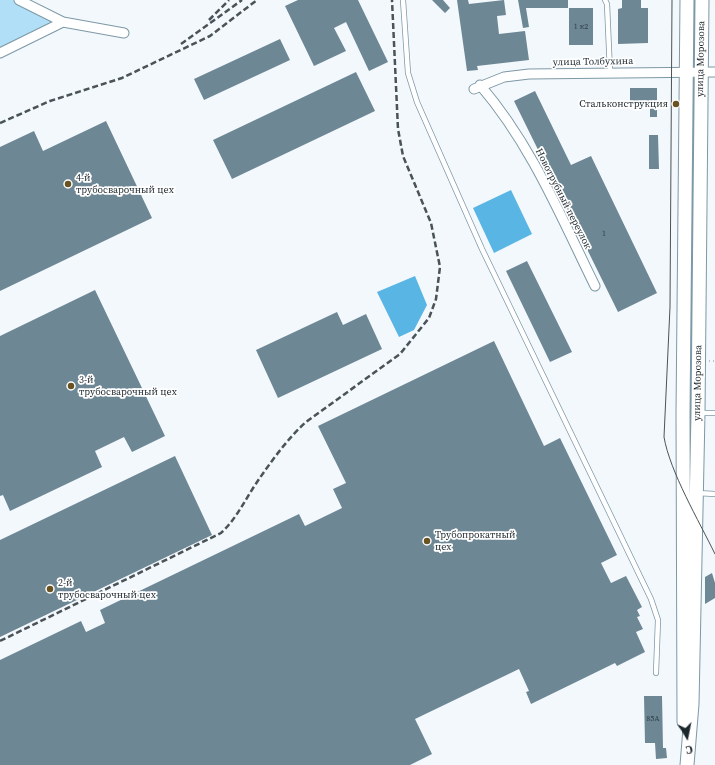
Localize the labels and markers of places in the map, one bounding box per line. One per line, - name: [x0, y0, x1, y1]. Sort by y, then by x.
- place label: Стальконструкция: [579, 98, 668, 110]
- marker: Стальконструкция: [671, 99, 681, 109]
- place label: 4-й трубосварочный цех: [76, 172, 174, 196]
- marker: 4-й трубосварочный цех: [63, 179, 73, 189]
- place label: 3-й трубосварочный цех: [79, 374, 177, 398]
- marker: 3-й трубосварочный цех: [66, 381, 76, 391]
- place label: Трубопрокатный цех: [435, 529, 515, 552]
- marker: Трубопрокатный цех: [422, 536, 432, 546]
- place label: 2-й трубосварочный цех: [58, 577, 156, 600]
- marker: 2-й трубосварочный цех: [45, 584, 55, 594]

